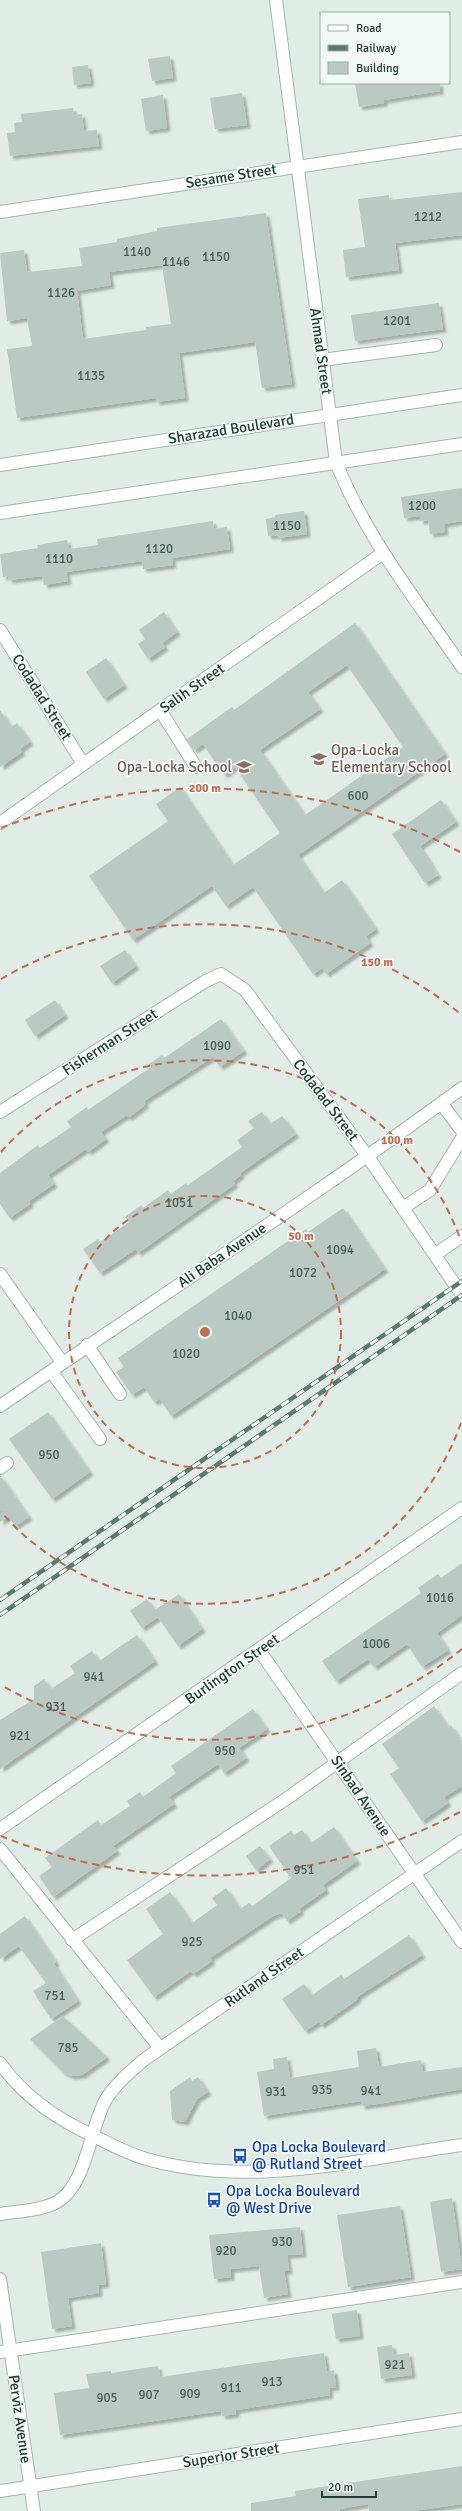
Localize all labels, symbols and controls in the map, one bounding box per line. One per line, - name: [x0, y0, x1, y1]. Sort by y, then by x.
- legend: [320, 12, 450, 84]
- text: Road: [356, 21, 382, 36]
- text: Railway: [356, 41, 396, 56]
- text: Building: [356, 61, 399, 76]
- street label: Sesame Street: [184, 160, 278, 192]
- house number: 1212: [414, 209, 442, 225]
- house number: 1140: [123, 244, 151, 260]
- house number: 1150: [202, 249, 230, 265]
- house number: 1146: [162, 254, 190, 270]
- house number: 1126: [47, 285, 75, 301]
- street label: Ahmad Street: [306, 307, 336, 395]
- house number: 1201: [383, 313, 411, 329]
- house number: 1135: [77, 368, 105, 384]
- street label: Sharazad Boulevard: [167, 410, 295, 448]
- house number: 1200: [408, 498, 436, 514]
- house number: 1150: [273, 518, 301, 534]
- house number: 1120: [145, 541, 173, 557]
- house number: 1110: [45, 551, 73, 567]
- street label: Codadad Street: [8, 651, 76, 743]
- street label: Salih Street: [156, 659, 228, 717]
- place label: Opa-Locka Elementary School: [331, 741, 452, 776]
- school or university icon: Opa-Locka Elementary School: [310, 750, 328, 768]
- place label: Opa-Locka School: [117, 758, 232, 776]
- school or university icon: Opa-Locka School: [235, 758, 253, 776]
- text: 200 m: [189, 781, 221, 796]
- house number: 600: [347, 788, 369, 804]
- text: 150 m: [361, 955, 393, 970]
- street label: Fisherman Street: [59, 1005, 161, 1079]
- house number: 1090: [203, 1038, 231, 1054]
- street label: Codadad Street: [289, 1055, 363, 1145]
- text: 100 m: [381, 1133, 413, 1148]
- house number: 1051: [165, 1195, 193, 1211]
- street label: Ali Baba Avenue: [174, 1219, 270, 1291]
- text: 50 m: [288, 1229, 314, 1244]
- house number: 1094: [326, 1242, 354, 1258]
- house number: 1072: [289, 1265, 317, 1281]
- house number: 1040: [224, 1308, 252, 1324]
- centre of rings: [198, 1325, 212, 1339]
- house number: 1020: [172, 1346, 200, 1362]
- house number: 950: [38, 1447, 60, 1463]
- house number: 1016: [426, 1590, 454, 1606]
- street label: Burlington Street: [181, 1630, 283, 1708]
- house number: 1006: [362, 1636, 390, 1652]
- house number: 941: [83, 1669, 105, 1685]
- house number: 931: [45, 1699, 67, 1715]
- house number: 921: [9, 1728, 31, 1744]
- house number: 950: [214, 1743, 236, 1759]
- street label: Sinbad Avenue: [327, 1752, 395, 1840]
- house number: 951: [293, 1862, 315, 1878]
- house number: 925: [181, 1934, 203, 1950]
- street label: Rutland Street: [221, 1943, 307, 2011]
- house number: 751: [44, 1988, 66, 2004]
- house number: 785: [57, 2040, 79, 2056]
- house number: 935: [311, 2082, 333, 2098]
- house number: 941: [360, 2083, 382, 2099]
- house number: 931: [265, 2084, 287, 2100]
- place label: Opa Locka Boulevard @ Rutland Street: [252, 2138, 386, 2173]
- bus stop icon: Opa Locka Boulevard @ Rutland Street: [231, 2147, 249, 2165]
- place label: Opa Locka Boulevard @ West Drive: [226, 2182, 360, 2217]
- bus stop icon: Opa Locka Boulevard @ West Drive: [205, 2191, 223, 2209]
- house number: 930: [271, 2234, 293, 2250]
- house number: 920: [215, 2243, 237, 2259]
- house number: 921: [384, 2357, 406, 2373]
- street label: Perviz Avenue: [5, 2374, 35, 2464]
- house number: 913: [261, 2374, 283, 2390]
- house number: 911: [220, 2380, 242, 2396]
- house number: 909: [179, 2386, 201, 2402]
- house number: 907: [138, 2387, 160, 2403]
- house number: 905: [96, 2390, 118, 2406]
- street label: Superior Street: [181, 2438, 281, 2472]
- scale bar: [322, 2473, 376, 2499]
- text: 20 m: [328, 2480, 353, 2495]

